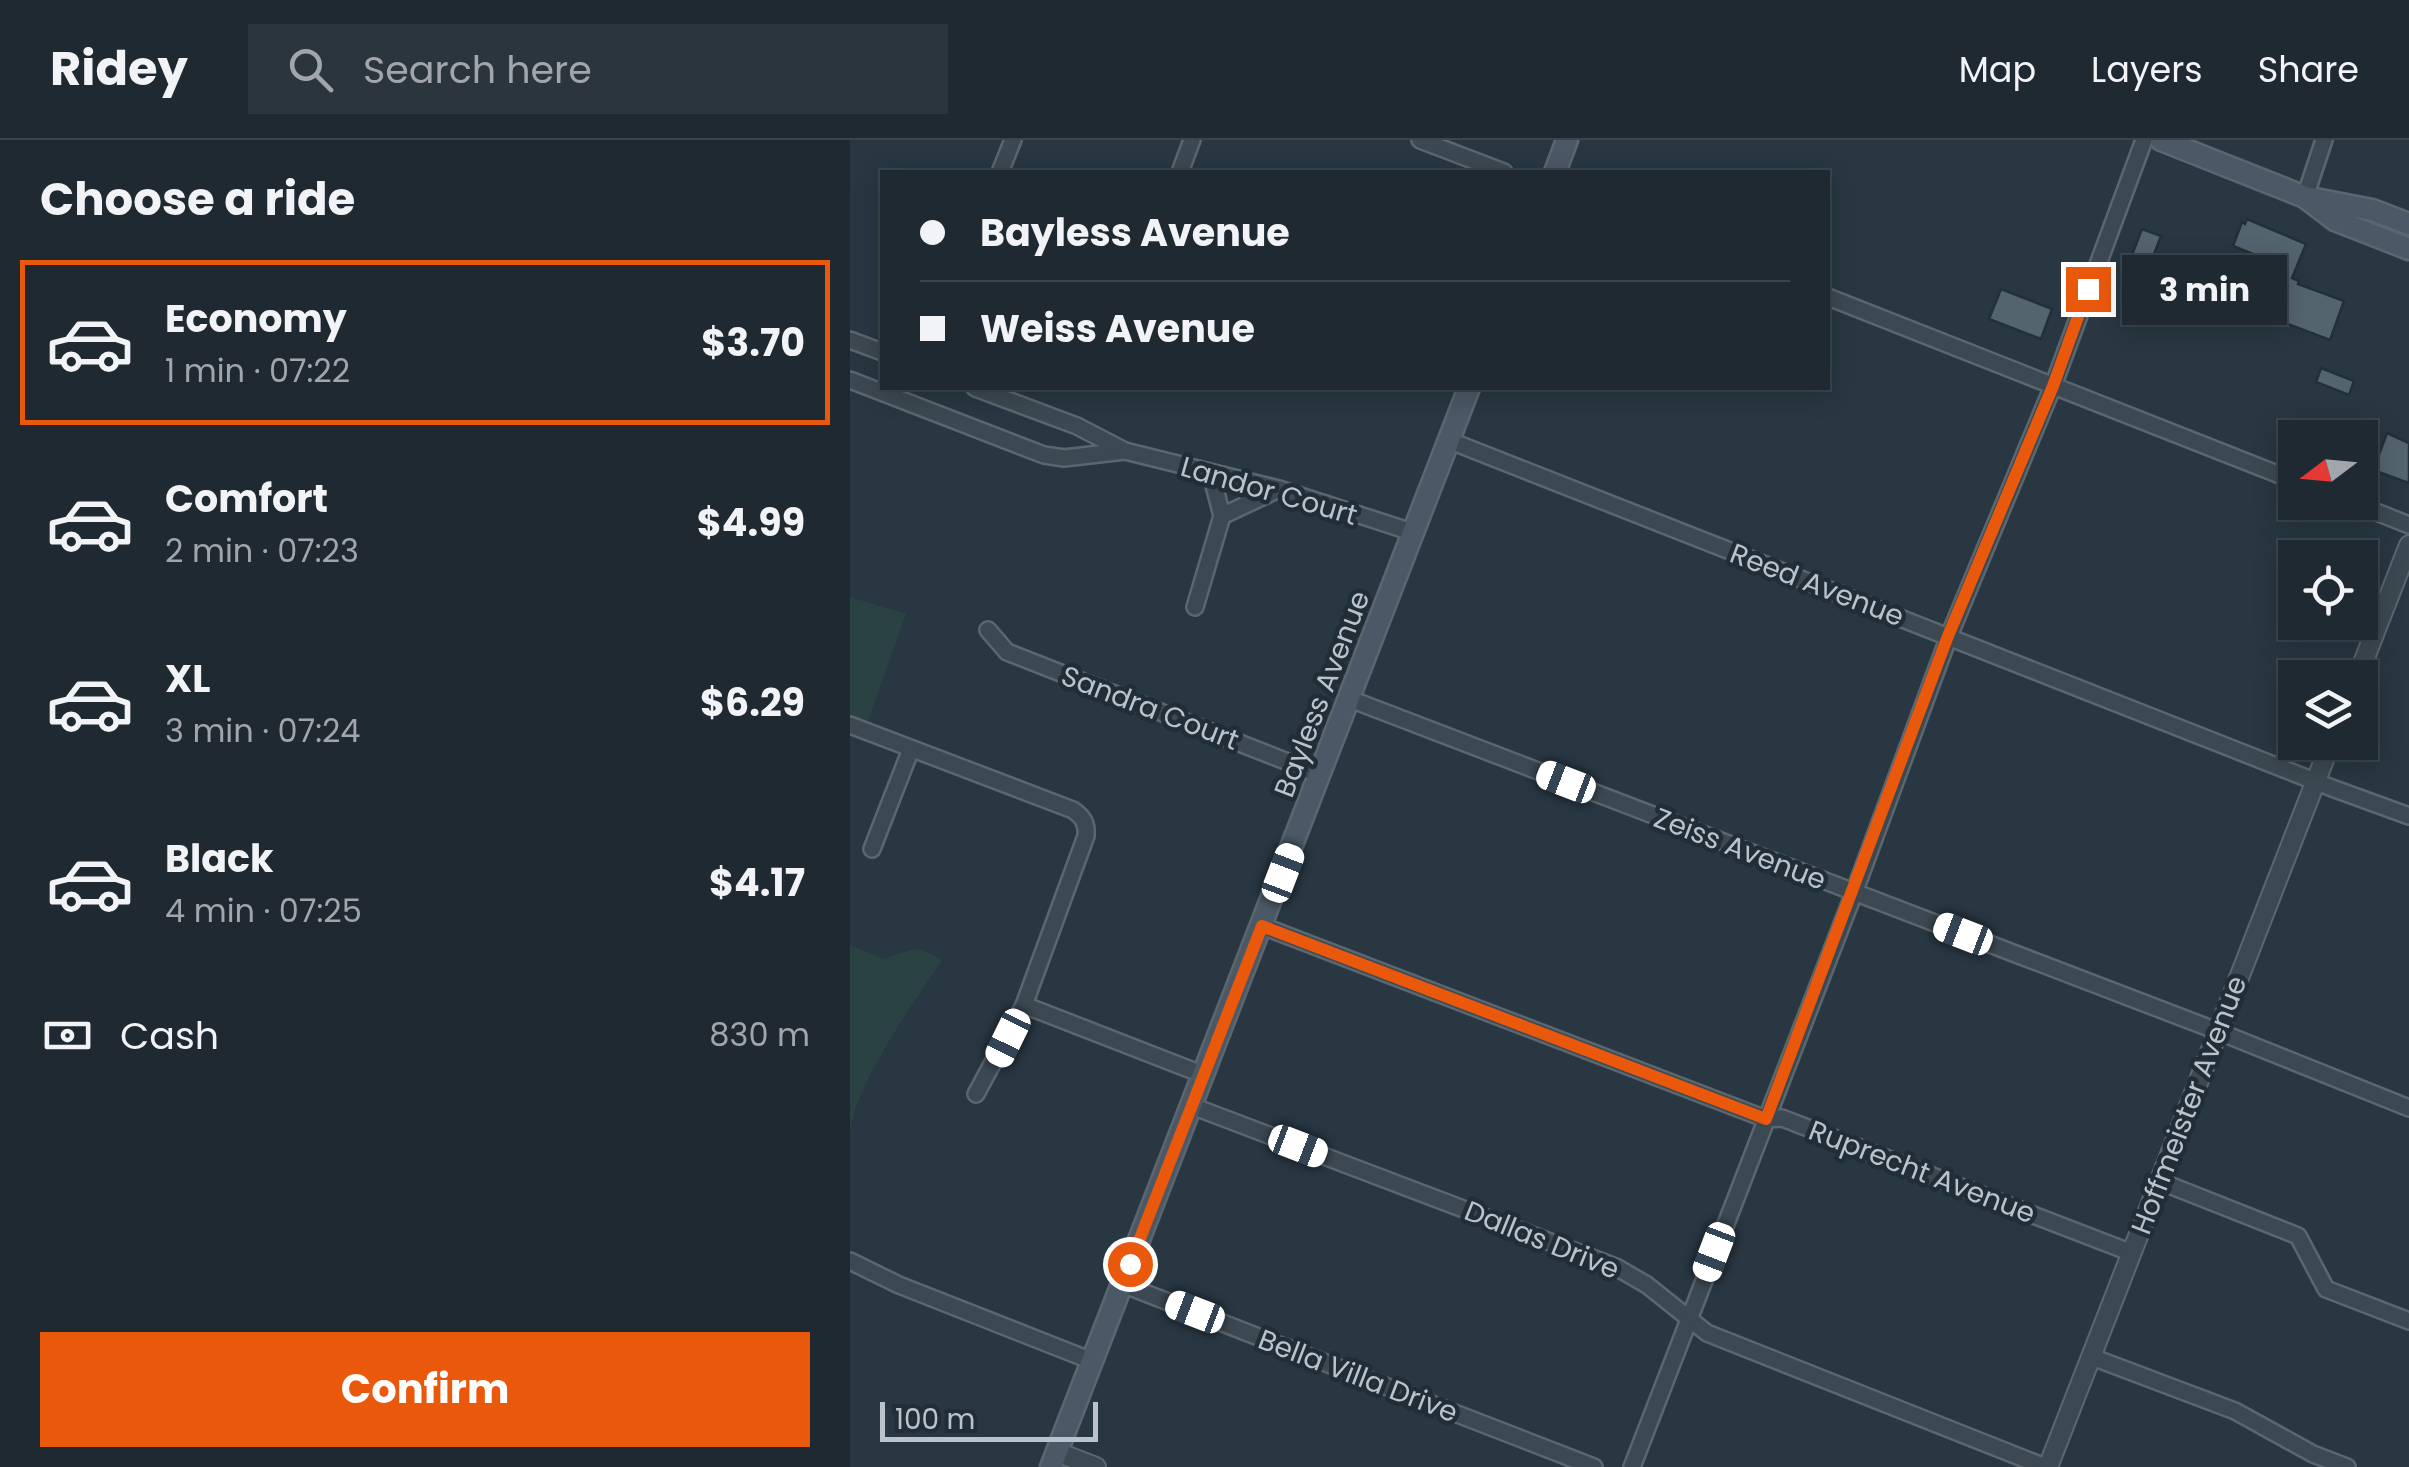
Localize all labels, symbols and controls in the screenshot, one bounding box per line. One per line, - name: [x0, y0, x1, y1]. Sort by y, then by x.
- search box: [248, 24, 948, 114]
- text: Ridey: [50, 35, 188, 102]
- icon: search: [283, 42, 338, 97]
- text: Search here: [363, 43, 592, 96]
- text: Map: [1959, 45, 2036, 94]
- text: Layers: [2091, 45, 2203, 94]
- text: Share: [2258, 45, 2359, 94]
- text: Choose a ride: [40, 168, 355, 231]
- text: Bayless Avenue: [980, 206, 1290, 259]
- callout: 3 min: [2123, 254, 2288, 324]
- route end: [2066, 267, 2111, 312]
- text: 3 min: [2159, 267, 2250, 312]
- text: Economy: [165, 292, 347, 345]
- icon: car: [45, 298, 135, 388]
- text: Weiss Avenue: [980, 302, 1255, 355]
- text: $3.70: [701, 316, 805, 369]
- text: 1 min · 07:22: [165, 348, 350, 393]
- north arrow: [2278, 420, 2378, 520]
- map controls: [2278, 420, 2378, 760]
- street label: Landor Court: [1176, 447, 1362, 535]
- text: Comfort: [165, 472, 328, 525]
- icon: car: [45, 478, 135, 568]
- text: $4.99: [697, 496, 805, 549]
- text: 2 min · 07:23: [165, 528, 359, 573]
- street label: Reed Avenue: [1724, 534, 1910, 636]
- button: locate: [2278, 540, 2378, 640]
- street label: Bayless Avenue: [1265, 585, 1379, 803]
- text: XL: [165, 652, 210, 705]
- street label: Sandra Court: [1056, 656, 1244, 760]
- icon: car: [45, 658, 135, 748]
- button: layers: [2278, 660, 2378, 760]
- text: $6.29: [700, 676, 805, 729]
- text: 3 min · 07:24: [165, 708, 361, 753]
- car: [1533, 757, 1599, 807]
- street label: Zeiss Avenue: [1648, 798, 1832, 900]
- text: Black: [165, 832, 274, 885]
- icon: car: [45, 838, 135, 928]
- car: [1258, 840, 1308, 906]
- text: $4.17: [709, 856, 805, 909]
- text: 4 min · 07:25: [165, 888, 362, 933]
- car: [1930, 909, 1996, 959]
- street label: Hoffmeister Avenue: [2122, 970, 2256, 1240]
- car: [981, 1004, 1035, 1072]
- icon: cash: [40, 1008, 95, 1063]
- text: Cash: [120, 1009, 219, 1062]
- text: 830 m: [709, 1012, 810, 1057]
- street label: Ruprecht Avenue: [1803, 1111, 2041, 1233]
- car: [1265, 1121, 1331, 1171]
- street label: Dallas Drive: [1459, 1191, 1625, 1289]
- car: [1689, 1219, 1739, 1285]
- route start: [1108, 1242, 1153, 1287]
- car: [1162, 1287, 1228, 1337]
- street label: Bella Villa Drive: [1253, 1320, 1463, 1432]
- button: Confirm: [40, 1332, 810, 1447]
- scale bar: [880, 1397, 1098, 1442]
- text: 100 m: [895, 1400, 975, 1439]

